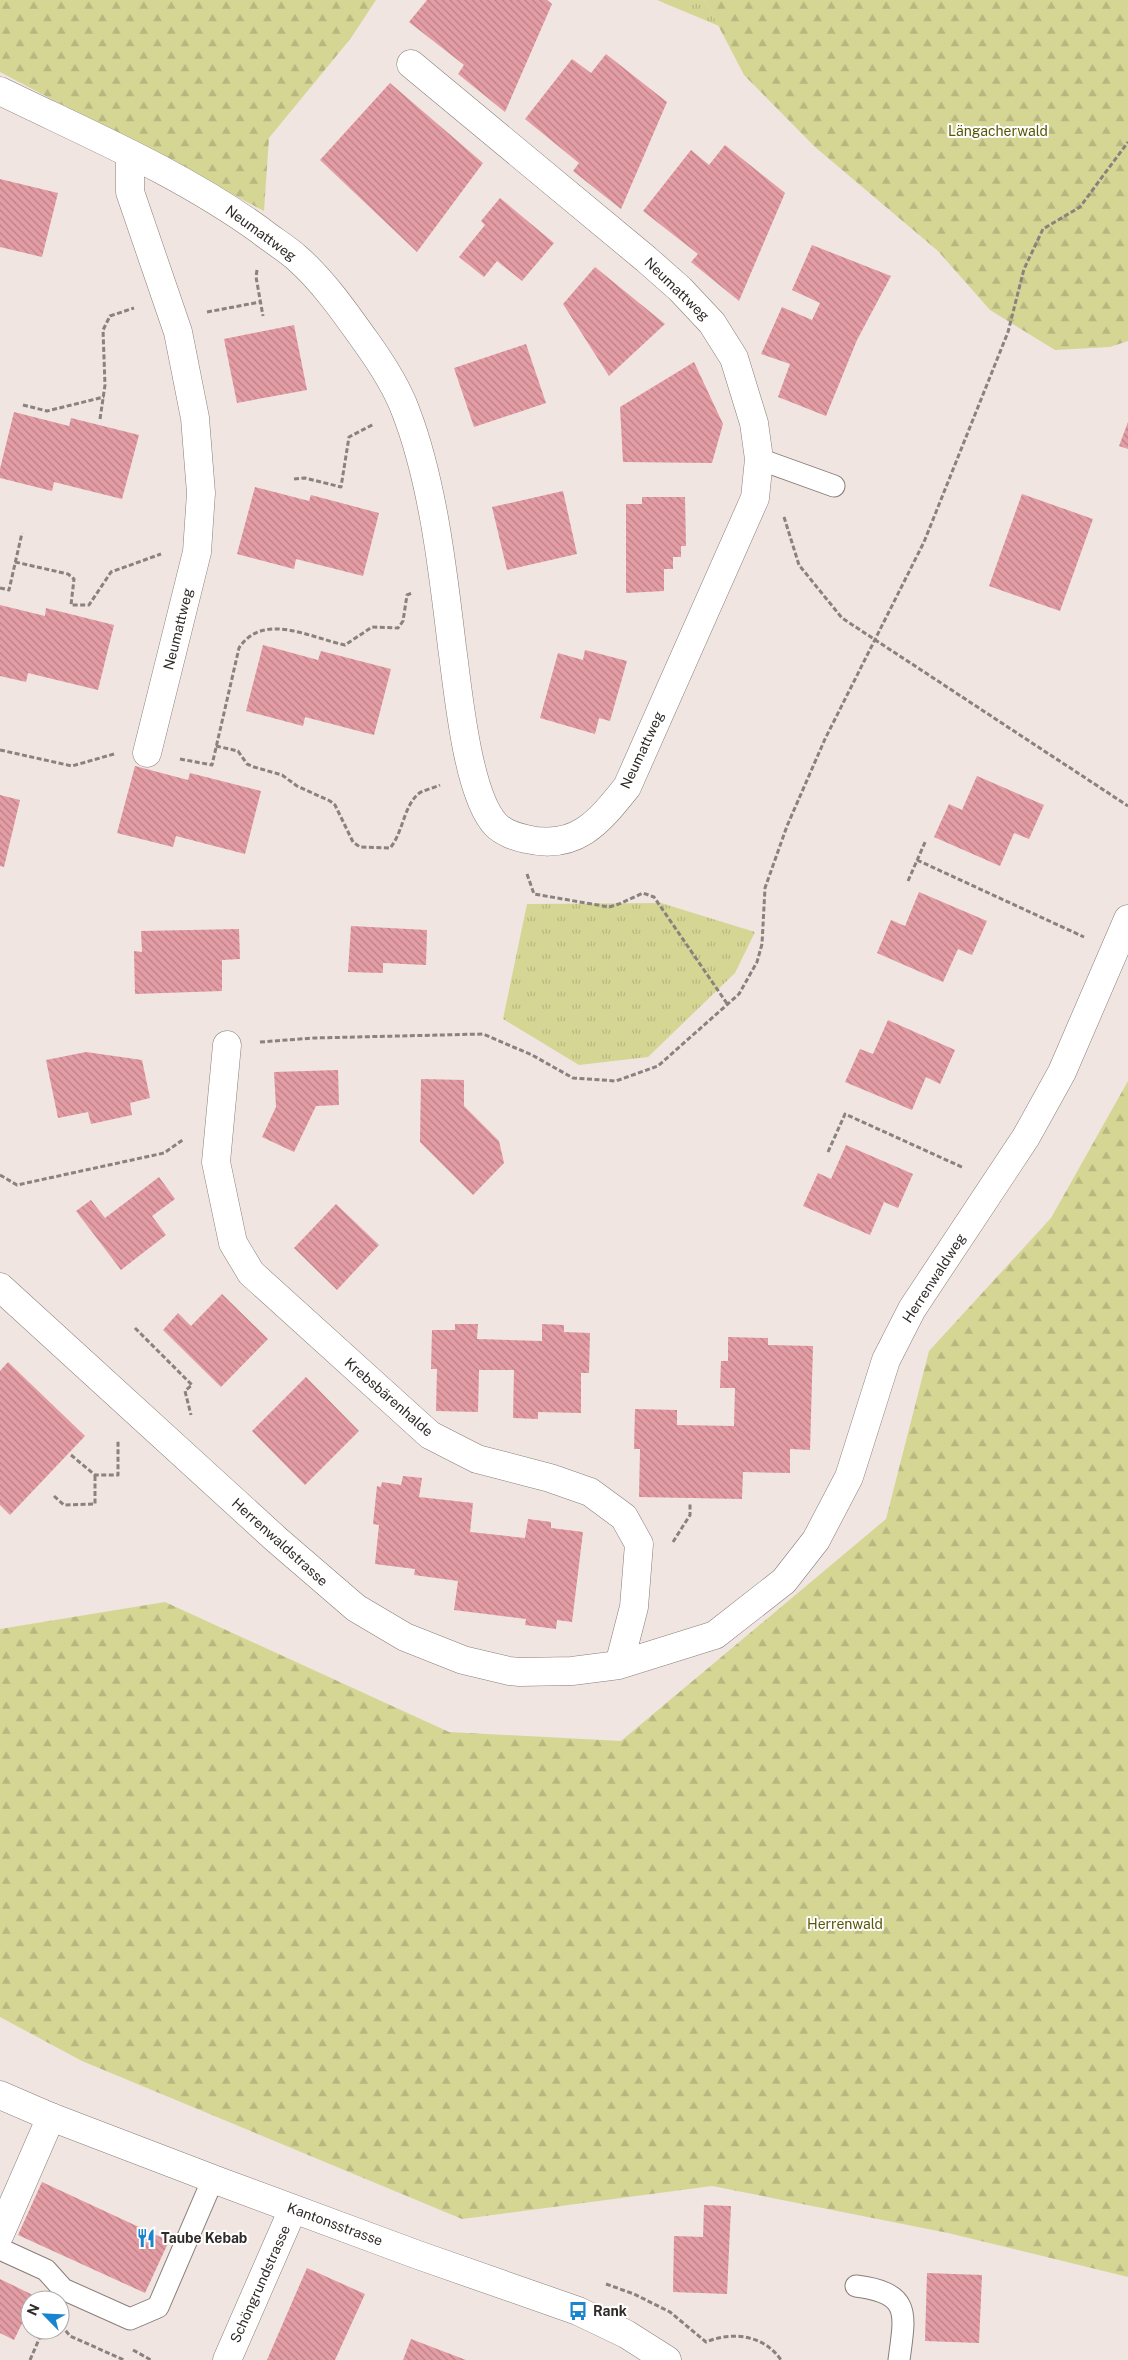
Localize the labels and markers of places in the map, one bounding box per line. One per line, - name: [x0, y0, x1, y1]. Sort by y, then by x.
- restaurant icon: Taube Kebab: [135, 2227, 157, 2249]
- place label: Taube Kebab: [161, 2230, 247, 2246]
- bus stop icon: Rank: [567, 2300, 589, 2322]
- place label: Rank: [593, 2303, 627, 2319]

